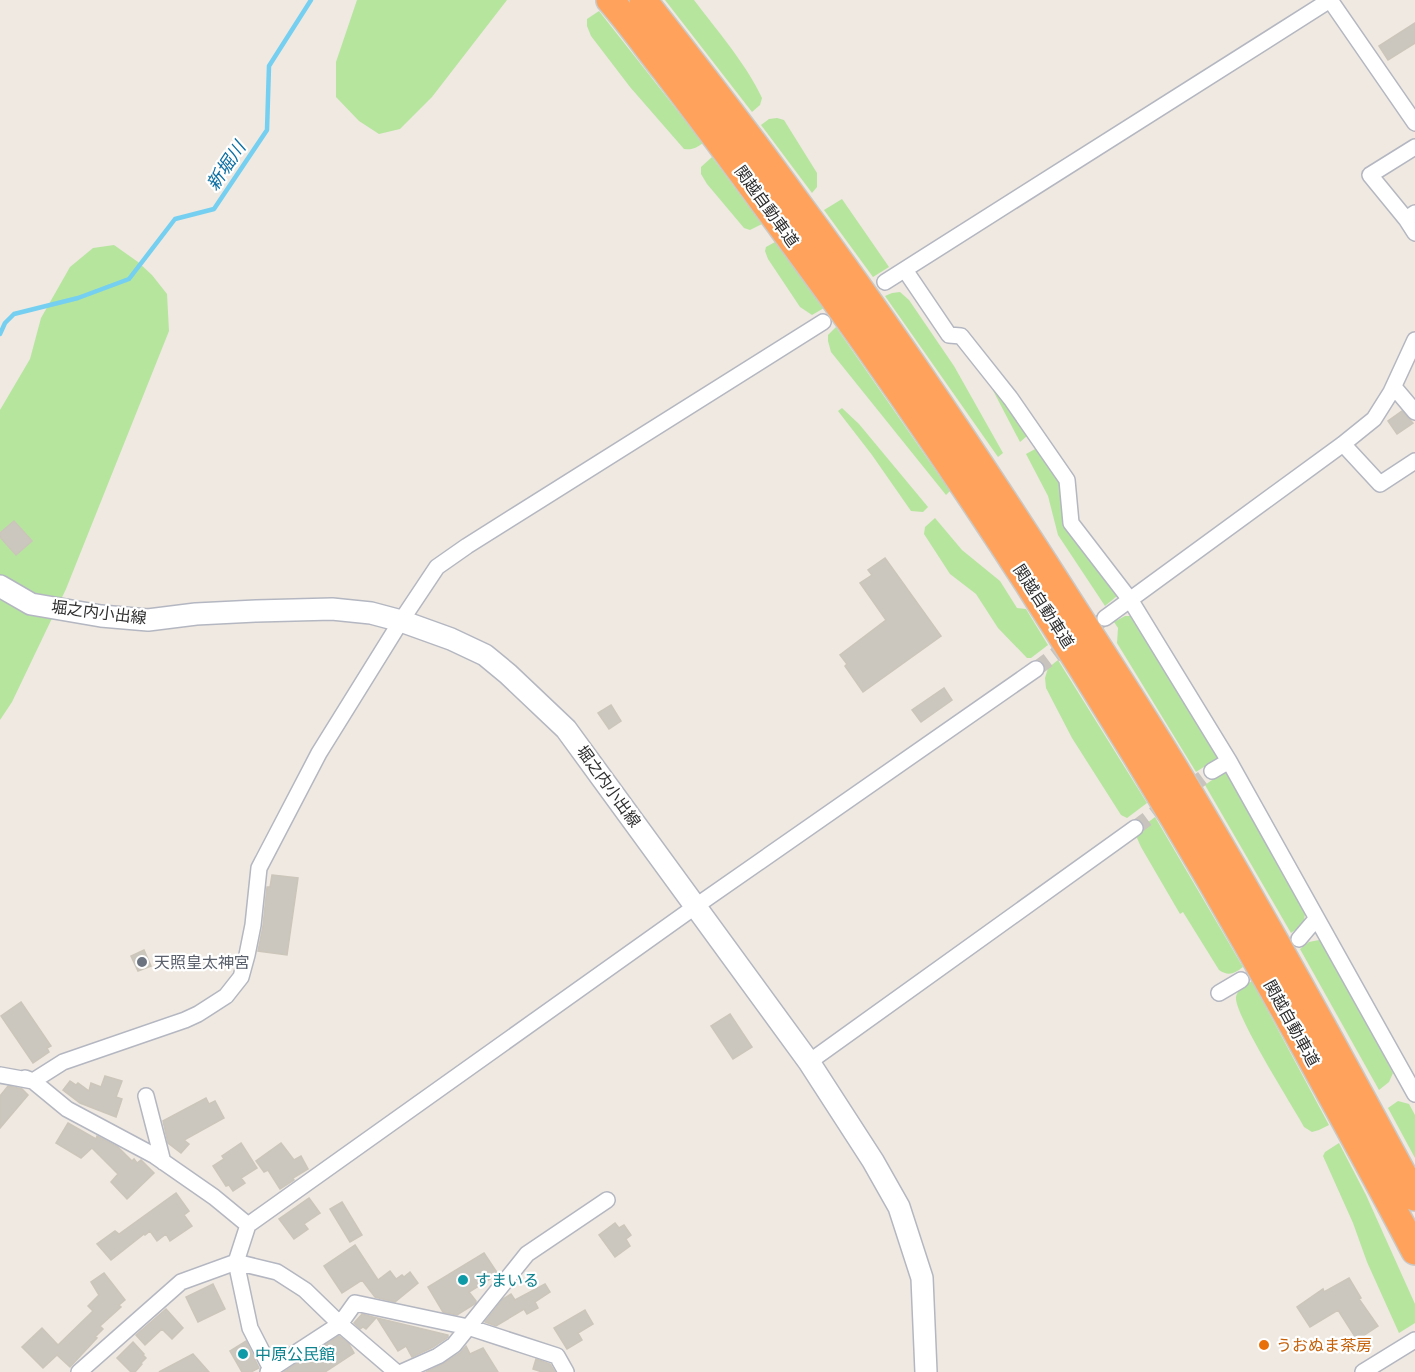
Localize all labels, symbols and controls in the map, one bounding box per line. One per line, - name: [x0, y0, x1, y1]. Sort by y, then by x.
- water label: 新堀川: [203, 136, 251, 194]
- street label: 関越自動車道: [732, 162, 802, 250]
- street label: 関越自動車道: [1010, 561, 1077, 651]
- street label: 堀之内小出線: [50, 598, 148, 627]
- street label: 堀之内小出線: [574, 742, 644, 830]
- place label: 天照皇太神宮: [154, 954, 250, 971]
- marker: 天照皇太神宮: [135, 955, 149, 969]
- street label: 関越自動車道: [1261, 977, 1322, 1069]
- place label: すまいる: [475, 1272, 539, 1289]
- marker: すまいる: [456, 1273, 470, 1287]
- place label: うおぬま茶房: [1276, 1337, 1372, 1354]
- marker: うおぬま茶房: [1257, 1338, 1271, 1352]
- place label: 中原公民館: [255, 1346, 335, 1363]
- marker: 中原公民館: [236, 1347, 250, 1361]

